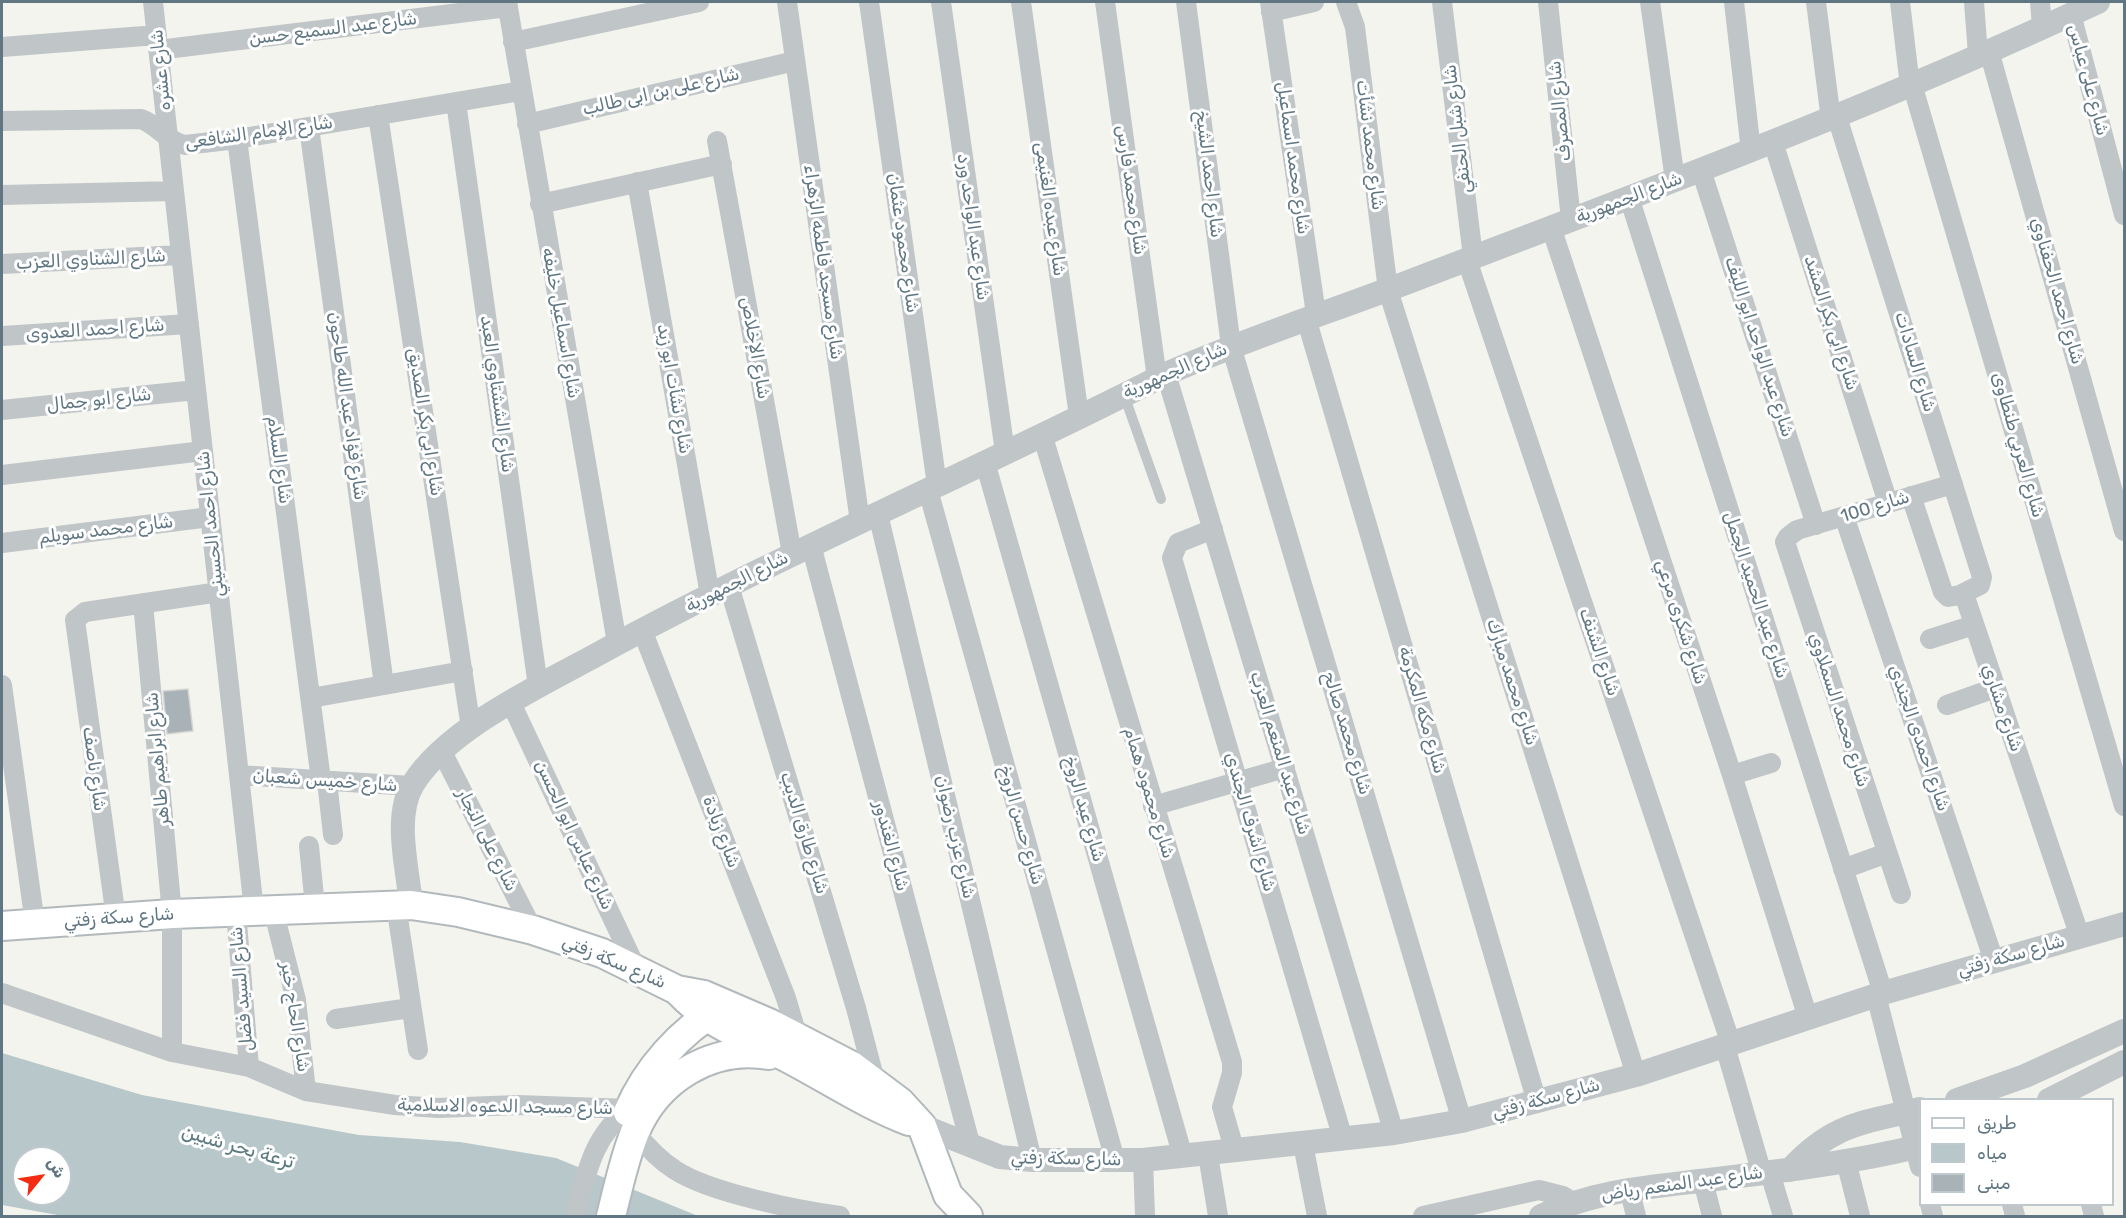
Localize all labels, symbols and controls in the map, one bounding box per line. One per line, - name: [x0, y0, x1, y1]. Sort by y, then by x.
- street label: شارع عبد السميع حسن: [248, 8, 418, 50]
- street label: شارع على عباس: [2063, 22, 2113, 138]
- street label: شارع عشره: [146, 28, 176, 112]
- street label: شارع المصرف: [1544, 60, 1576, 162]
- street label: شارع على بن ابى طالب: [580, 63, 742, 121]
- street label: شارع شبل الحنفي: [1439, 63, 1477, 195]
- street label: شارع محمد نشأت: [1351, 79, 1389, 211]
- street label: شارع محمد اسماعيل: [1272, 80, 1314, 236]
- street label: شارع احمد الشيخ: [1190, 109, 1228, 239]
- street label: شارع الإمام الشافعى: [184, 112, 334, 154]
- street label: شارع محمد فارس: [1111, 124, 1151, 256]
- street label: شارع عبده الغنيمى: [1030, 141, 1070, 277]
- street label: شارع عبد الواحد ورد: [952, 152, 994, 302]
- street label: شارع مسجد فاطمه الزهراء: [799, 163, 847, 361]
- street label: شارع الجمهورية: [1573, 168, 1685, 228]
- street label: شارع محمود عثمان: [882, 172, 924, 314]
- street label: شارع احمد الحفناوي: [2026, 215, 2088, 367]
- street label: شارع الشناوي العزب: [16, 245, 166, 275]
- street label: شارع اسماعيل خليفه: [537, 246, 585, 400]
- street label: شارع ابى بكر المشد: [1799, 253, 1863, 393]
- street label: شارع عبد الواحد ابو الليف: [1720, 254, 1798, 440]
- street label: شارع الإخلاص: [735, 295, 775, 401]
- street label: شارع السادات: [1890, 309, 1940, 415]
- street label: شارع فؤاد عبد الله طاحون: [323, 310, 371, 502]
- street label: شارع احمد العدوى: [25, 314, 165, 346]
- street label: شارع الششتاوي العبد: [475, 314, 519, 474]
- street label: شارع نشأت ابو زيد: [652, 322, 696, 456]
- street label: شارع الجمهورية: [1119, 338, 1231, 404]
- street label: شارع ابى بكر الصديق: [403, 346, 447, 498]
- street label: شارع العربي طنطاوى: [1987, 370, 2049, 520]
- street label: شارع ابو جمال: [46, 384, 152, 416]
- street label: شارع السلام: [262, 415, 296, 505]
- street label: شارع احمد الحسيني: [193, 450, 229, 598]
- street label: شارع 100: [1838, 486, 1912, 528]
- street label: شارع عبد الحميد الجمل: [1719, 509, 1793, 681]
- street label: شارع محمد سويلم: [37, 511, 175, 549]
- street label: شارع الجمهورية: [682, 547, 792, 617]
- street label: شارع شكرى مرعي: [1651, 557, 1711, 687]
- street label: شارع الشنف: [1574, 605, 1624, 699]
- street label: شارع محمد مبارك: [1481, 616, 1543, 748]
- street label: شارع محمد السملاوي: [1804, 630, 1874, 790]
- street label: شارع مكه المكرمة: [1394, 644, 1450, 776]
- street label: شارع مشاري: [1977, 661, 2027, 755]
- street label: شارع احمدى الجندي: [1884, 662, 1954, 814]
- street label: شارع عبد المنعم العزب: [1245, 669, 1315, 837]
- street label: شارع محمد صالح: [1318, 669, 1376, 797]
- street label: شارع ابراهيم طاهر: [141, 691, 175, 827]
- street label: شارع ناصف: [77, 725, 111, 813]
- street label: شارع محمود همام: [1119, 725, 1179, 861]
- street label: شارع اشرف الجندي: [1220, 750, 1280, 894]
- street label: شارع عيد الروخ: [1059, 754, 1109, 864]
- street label: شارع عباس ابو الحسن: [530, 757, 618, 913]
- street label: شارع حسن الروخ: [994, 763, 1048, 887]
- street label: شارع خميس شعبان: [252, 765, 398, 797]
- street label: شارع طارق الديب: [775, 769, 833, 897]
- street label: شارع عزب رضوان: [930, 773, 980, 901]
- street label: شارع على النجار: [452, 785, 522, 895]
- street label: شارع زيادة: [697, 793, 745, 871]
- street label: شارع الغندور: [869, 798, 913, 894]
- street label: شارع سكة زفتي: [63, 903, 175, 933]
- street label: شارع السيد فضل: [226, 926, 258, 1052]
- street label: شارع سكة زفتي: [559, 930, 669, 994]
- street label: شارع سكة زفتي: [1955, 930, 2067, 982]
- street label: شارع الحاج خير: [276, 960, 314, 1074]
- street label: شارع سكة زفتي: [1490, 1074, 1602, 1124]
- street label: شارع مسجد الدعوه الاسلامية: [397, 1094, 613, 1120]
- legend: [1919, 1098, 2114, 1206]
- text: طريق: [1977, 1112, 2017, 1134]
- water label: ترعة بحر شبين: [179, 1119, 297, 1175]
- text: مياه: [1977, 1142, 2007, 1164]
- north arrow: [12, 1146, 72, 1206]
- street label: شارع سكة زفتي: [1010, 1147, 1122, 1171]
- text: ش: [43, 1154, 70, 1181]
- street label: شارع عبد المنعم رياض: [1600, 1162, 1764, 1206]
- text: مبنى: [1977, 1172, 2011, 1194]

